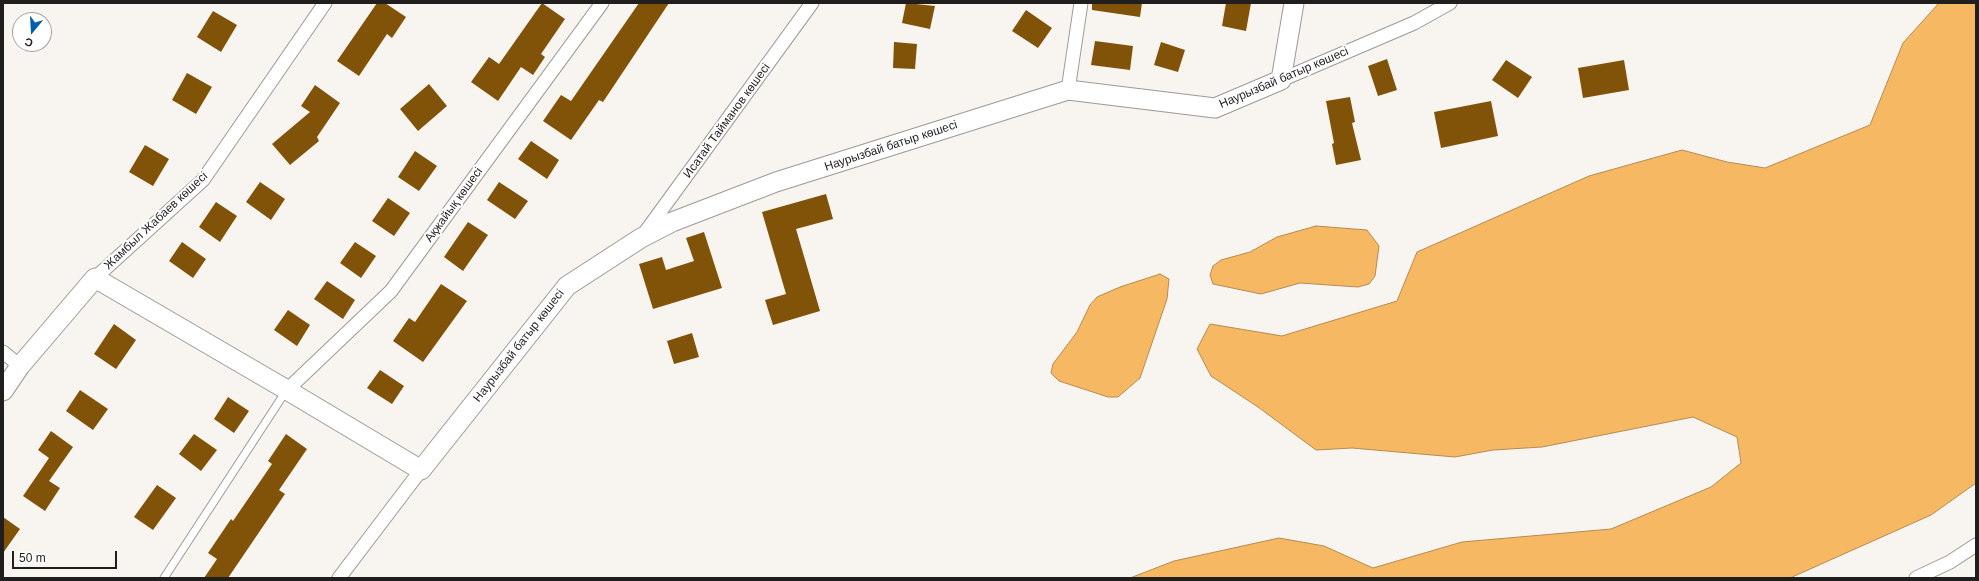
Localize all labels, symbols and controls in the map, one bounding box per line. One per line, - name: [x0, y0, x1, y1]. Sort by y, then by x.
- north arrow: [12, 12, 52, 52]
- text: С: [23, 36, 34, 49]
- street label: Наурызбай батыр көшесі: [1217, 44, 1351, 112]
- street label: Исатай Тайманов көшесі: [681, 61, 773, 181]
- street label: Наурызбай батыр көшесі: [823, 118, 959, 174]
- street label: Ақжайық көшесі: [422, 165, 486, 245]
- street label: Жамбыл Жабаев көшесі: [101, 169, 211, 273]
- street label: Наурызбай батыр көшесі: [471, 287, 567, 405]
- scale bar: [14, 543, 119, 569]
- text: 50 m: [19, 551, 46, 565]

